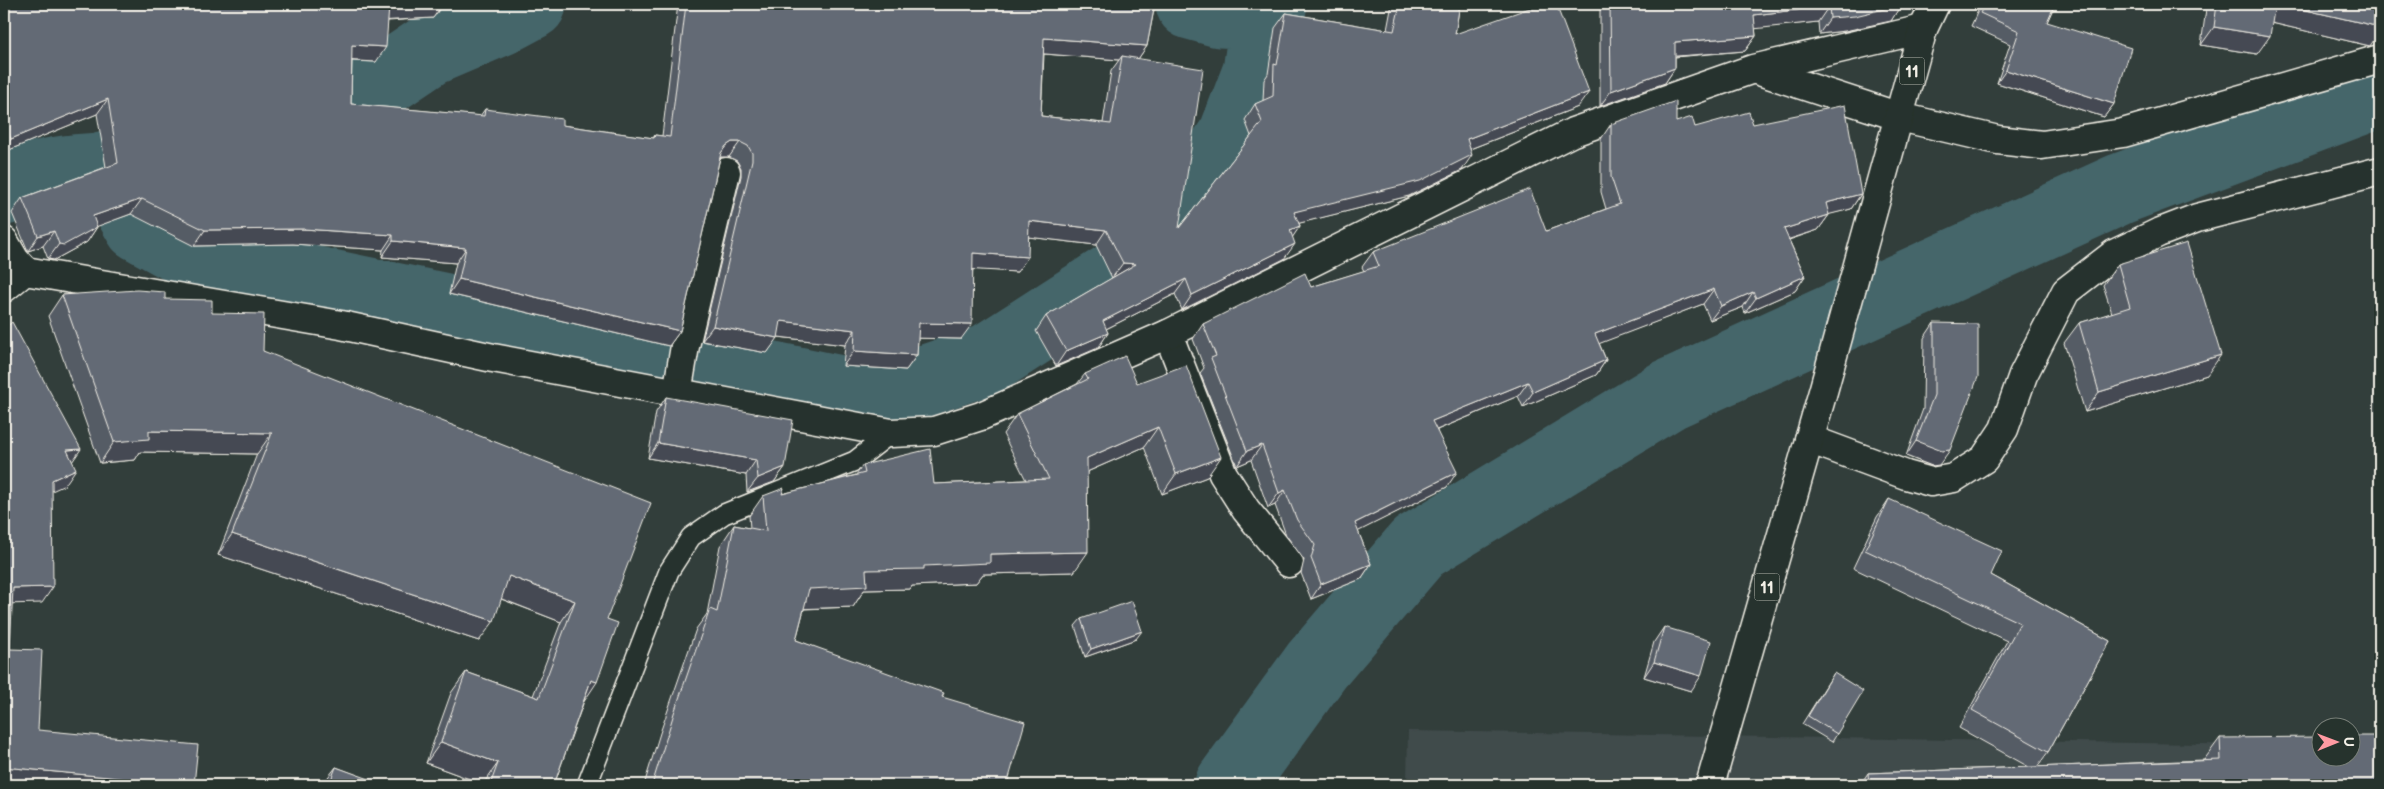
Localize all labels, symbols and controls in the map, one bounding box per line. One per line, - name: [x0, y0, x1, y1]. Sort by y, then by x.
- road number: 11: [1900, 58, 1924, 84]
- road number: 11: [1754, 574, 1780, 600]
- north arrow: [2312, 716, 2362, 766]
- text: U: [2340, 737, 2357, 747]

